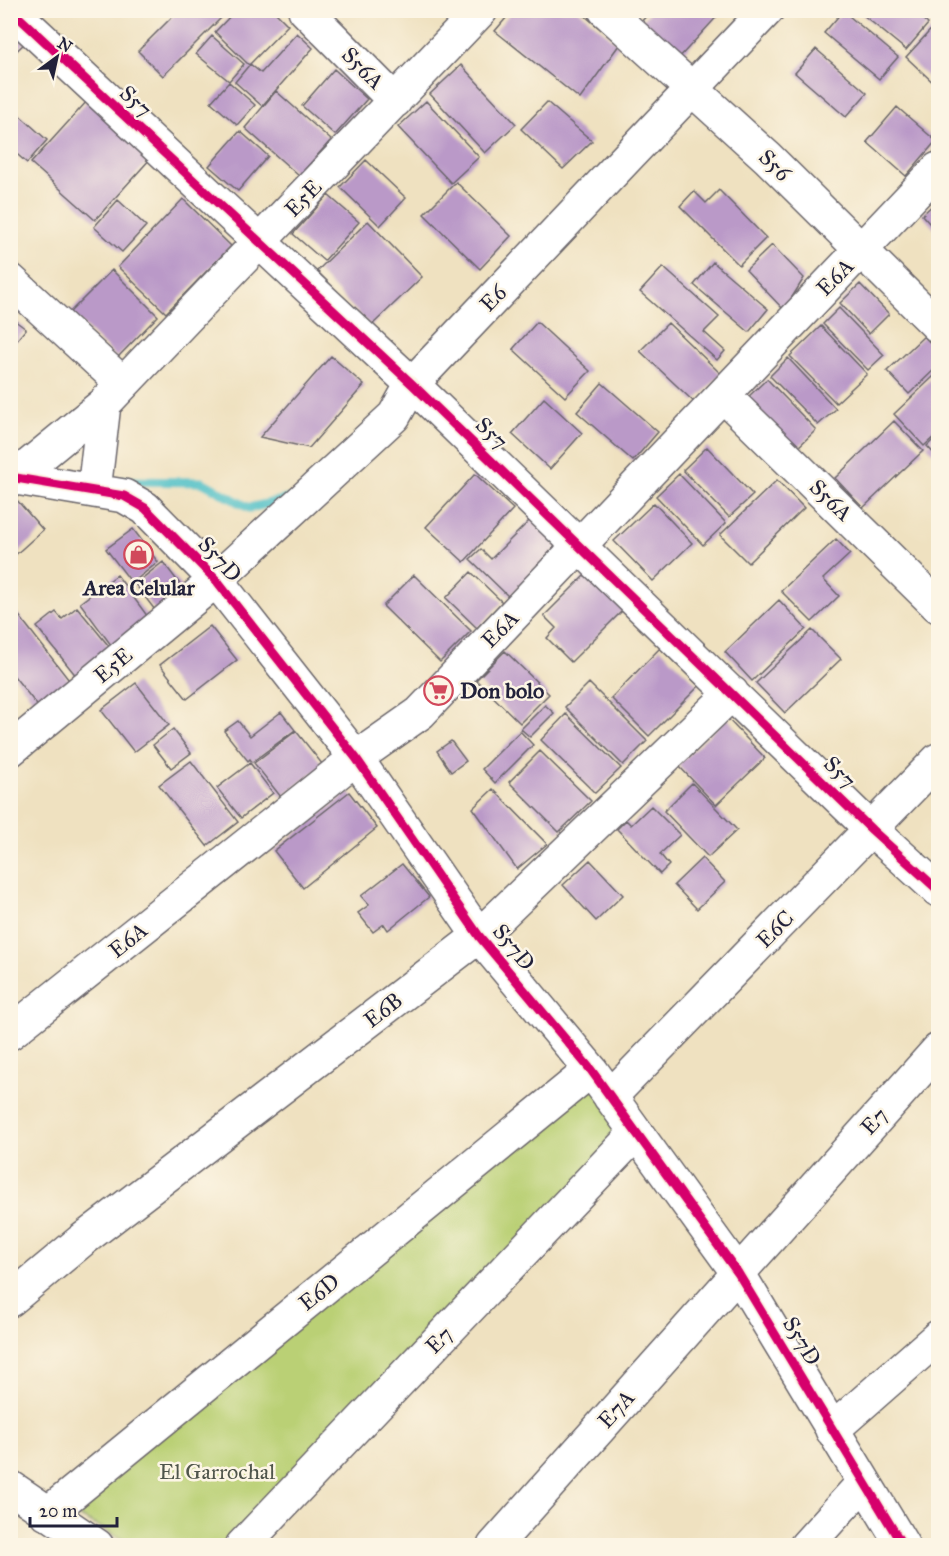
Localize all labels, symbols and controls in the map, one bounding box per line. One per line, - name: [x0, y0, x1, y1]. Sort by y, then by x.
- north arrow: [27, 27, 87, 87]
- text: N: [54, 33, 76, 57]
- street label: S56A: [336, 41, 390, 95]
- street label: S57: [114, 79, 158, 123]
- street label: S56: [753, 143, 797, 187]
- street label: E5E: [279, 173, 327, 222]
- street label: E6A: [811, 252, 859, 301]
- street label: E6: [474, 278, 513, 317]
- street label: S57: [470, 411, 514, 455]
- street label: S56A: [804, 473, 858, 527]
- street label: S57D: [193, 531, 247, 587]
- shop icon: Area Celular: [123, 539, 155, 571]
- place label: Area Celular: [81, 574, 195, 601]
- street label: E6A: [476, 604, 524, 653]
- street label: E5E: [88, 641, 138, 689]
- supermarket icon: Don bolo: [423, 674, 455, 706]
- place label: Don bolo: [460, 677, 544, 704]
- street label: S57: [818, 750, 862, 794]
- street label: E6C: [751, 905, 799, 953]
- street label: E6A: [103, 916, 153, 964]
- street label: S57D: [487, 918, 541, 976]
- street label: E6B: [358, 987, 408, 1033]
- street label: E7: [855, 1102, 893, 1140]
- street label: E6D: [293, 1268, 345, 1316]
- street label: S57D: [777, 1312, 827, 1370]
- street label: E7: [420, 1321, 458, 1359]
- street label: E7A: [592, 1384, 640, 1434]
- park label: El Garrochal: [159, 1458, 275, 1485]
- scale bar: [30, 1490, 117, 1528]
- text: 20 m: [39, 1500, 77, 1522]

